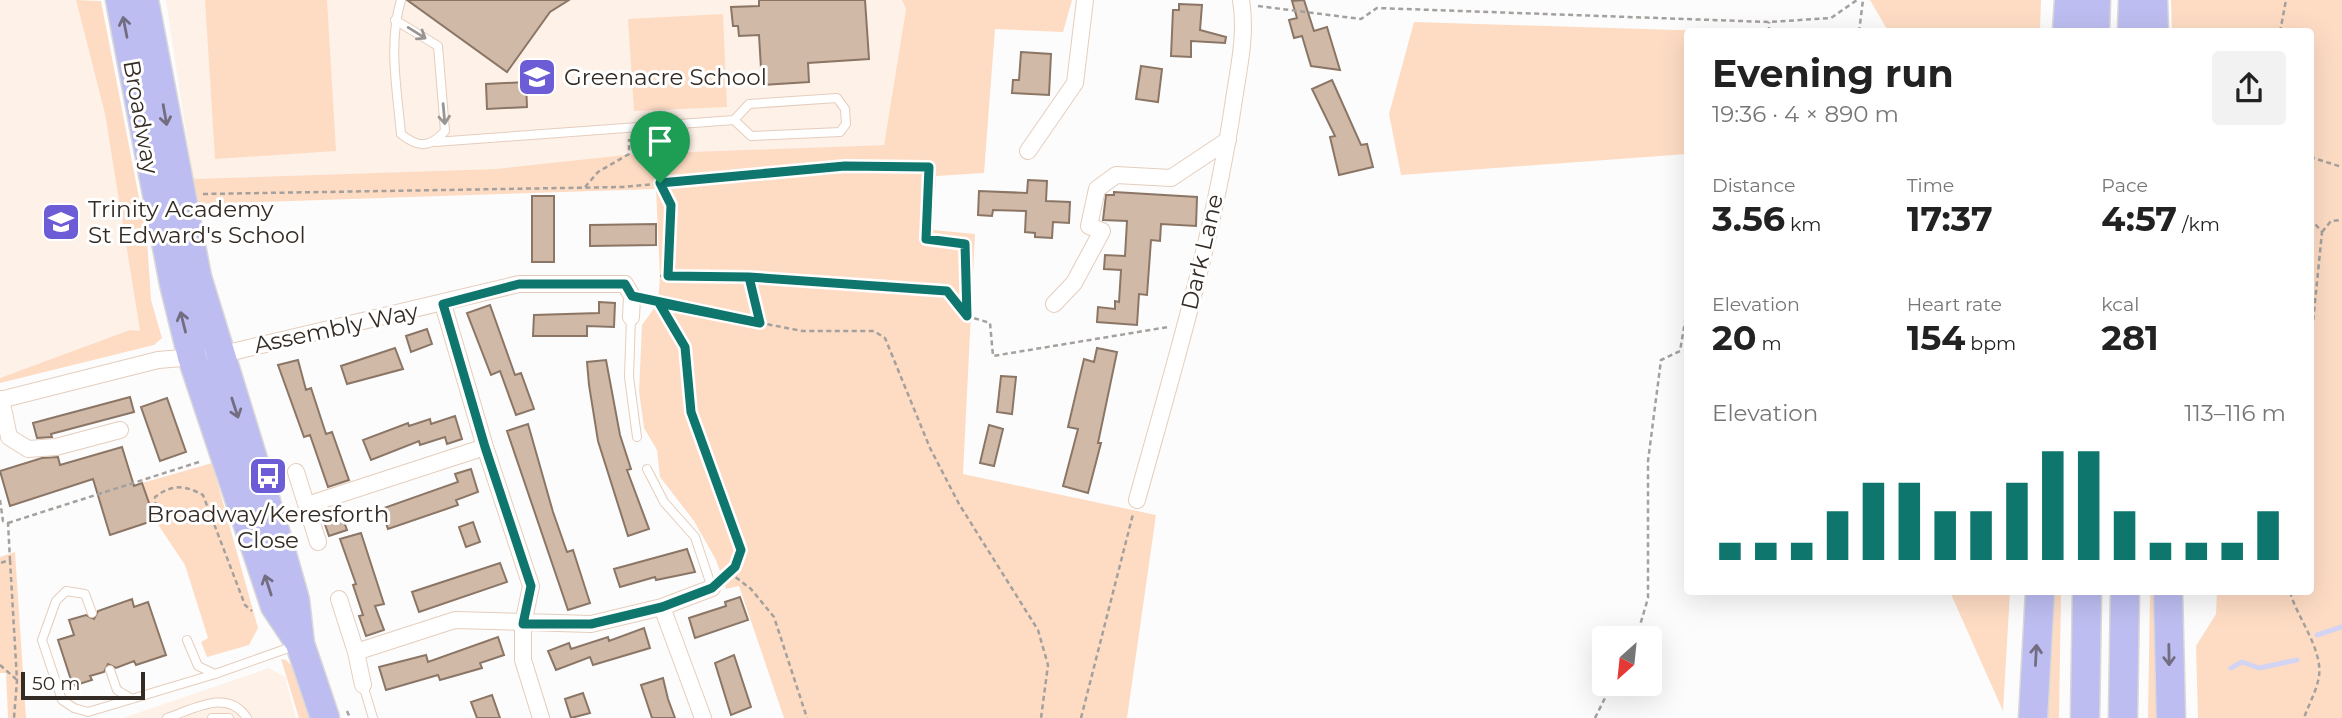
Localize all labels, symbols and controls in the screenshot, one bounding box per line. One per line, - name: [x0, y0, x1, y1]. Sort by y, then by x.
- one-way arrow: [118, 16, 131, 39]
- one-way arrow: [406, 26, 426, 40]
- text: Evening run: [1712, 50, 1954, 97]
- button: share: [2212, 51, 2286, 125]
- school or university icon: Greenacre School: [516, 56, 558, 98]
- street label: Broadway: [117, 58, 165, 177]
- place label: Greenacre School: [564, 63, 767, 91]
- text: 19:36 · 4 × 890 m: [1712, 100, 1899, 128]
- one-way arrow: [159, 103, 173, 126]
- one-way arrow: [438, 103, 451, 125]
- pin: [630, 111, 690, 183]
- icon: arrive: [641, 122, 679, 160]
- text: Distance: [1712, 174, 1795, 197]
- text: Time: [1907, 174, 1954, 197]
- text: Pace: [2101, 174, 2148, 197]
- street label: Dark Lane: [1175, 191, 1229, 313]
- place label: Trinity Academy St Edward's School: [88, 195, 306, 249]
- text: 3.56: [1712, 197, 1785, 240]
- text: 17:37: [1907, 197, 1993, 240]
- text: 4:57: [2101, 197, 2177, 240]
- school or university icon: Trinity Academy St Edward's School: [40, 201, 82, 243]
- text: km: [1785, 213, 1821, 236]
- text: /km: [2177, 213, 2220, 236]
- text: Elevation: [1712, 293, 1800, 316]
- text: Heart rate: [1907, 293, 2002, 316]
- text: kcal: [2101, 293, 2139, 316]
- street label: Assembly Way: [251, 297, 421, 359]
- one-way arrow: [176, 311, 189, 334]
- text: 20: [1712, 316, 1756, 359]
- text: 154: [1907, 316, 1965, 359]
- text: 281: [2101, 316, 2159, 359]
- text: m: [1756, 332, 1782, 355]
- text: bpm: [1965, 332, 2016, 355]
- one-way arrow: [230, 396, 243, 418]
- text: Elevation: [1712, 399, 1818, 427]
- text: 113–116 m: [2184, 399, 2286, 427]
- bus stop icon: Broadway/Keresforth Close: [247, 455, 289, 497]
- place label: Broadway/Keresforth Close: [147, 500, 389, 554]
- one-way arrow: [260, 575, 273, 597]
- north arrow: [1592, 626, 1662, 696]
- map controls: [1592, 626, 1662, 696]
- one-way arrow: [2163, 643, 2176, 666]
- one-way arrow: [2030, 644, 2043, 667]
- scale bar: [21, 669, 145, 701]
- text: 50 m: [32, 672, 80, 695]

